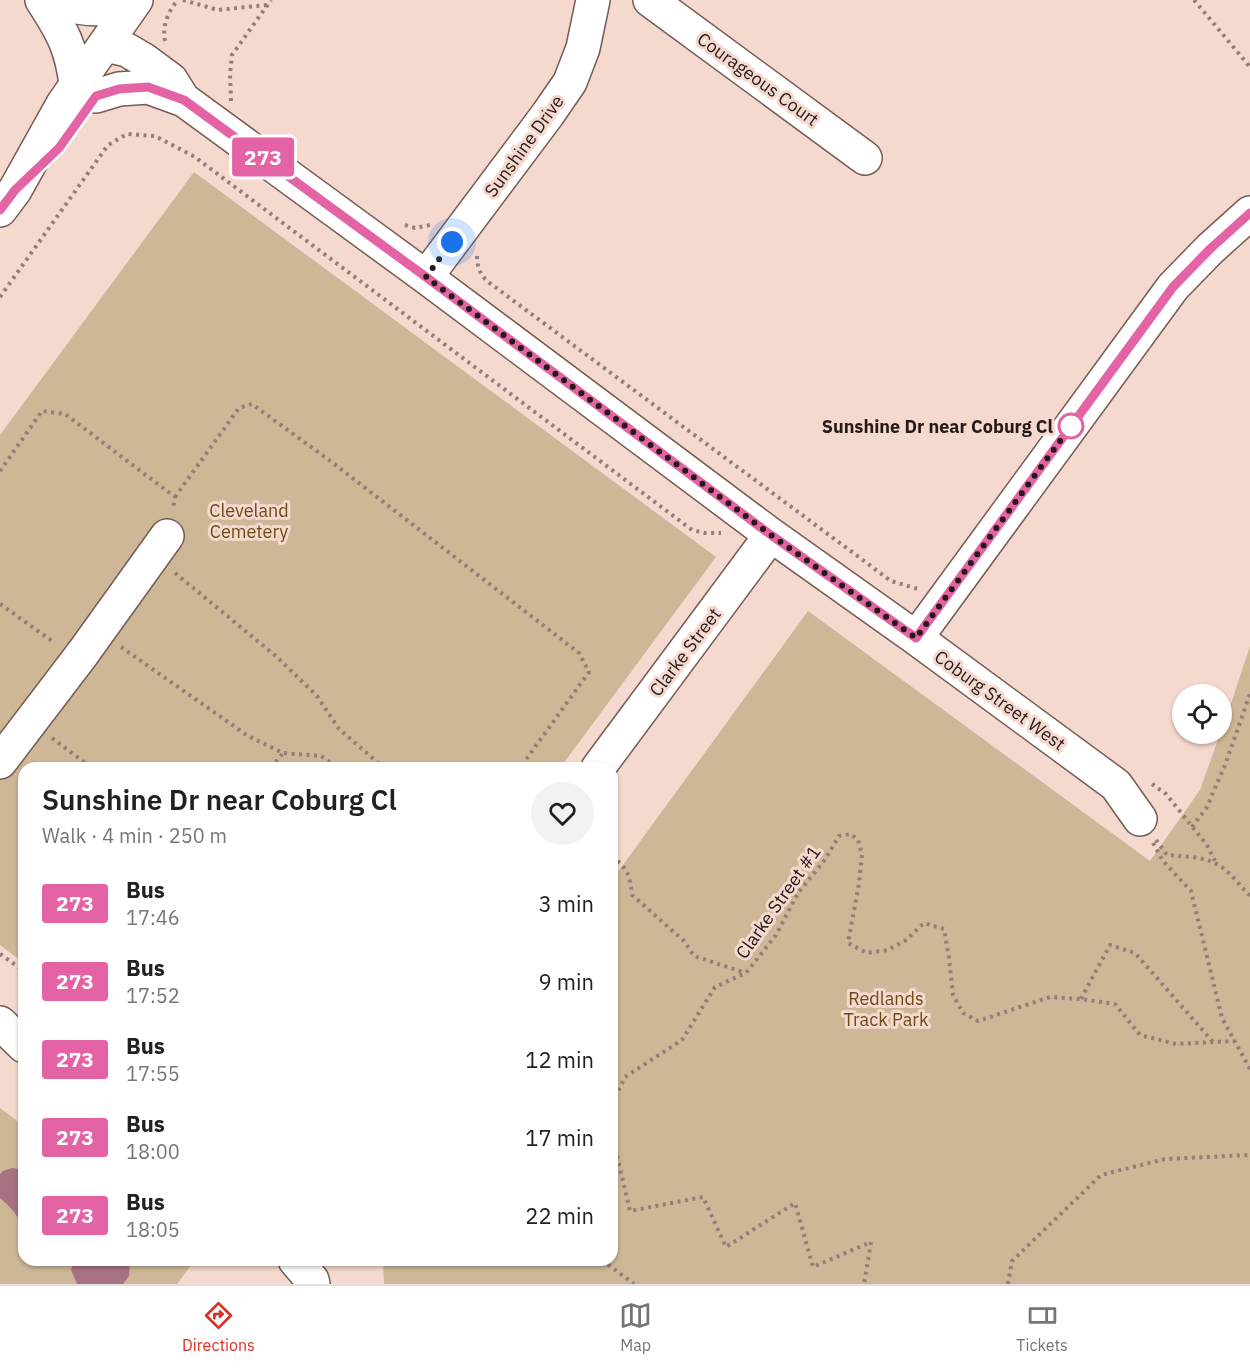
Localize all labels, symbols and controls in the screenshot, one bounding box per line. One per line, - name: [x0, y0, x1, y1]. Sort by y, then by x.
- street label: Courageous Court: [693, 27, 823, 131]
- street label: Sunshine Drive: [479, 90, 569, 202]
- line badge: 273: [228, 138, 298, 176]
- text: 273: [244, 143, 282, 171]
- your location: [437, 227, 467, 257]
- marker: Sunshine Dr near Coburg Cl: [1058, 413, 1084, 439]
- place label: Sunshine Dr near Coburg Cl: [822, 415, 1054, 438]
- park label: Cleveland Cemetery: [209, 499, 289, 543]
- street label: Clarke Street: [644, 603, 726, 701]
- street label: Coburg Street West: [930, 645, 1070, 755]
- map controls: [1172, 684, 1232, 744]
- button: locate: [1172, 684, 1232, 744]
- text: Sunshine Dr near Coburg Cl: [42, 781, 397, 818]
- button: heart: [531, 782, 594, 845]
- text: Walk · 4 min · 250 m: [42, 822, 227, 849]
- street label: Clarke Street #1: [730, 841, 826, 963]
- text: Bus: [126, 875, 165, 904]
- text: 273: [56, 889, 94, 917]
- text: 3 min: [538, 889, 594, 918]
- text: 17:46: [126, 904, 180, 931]
- text: Bus: [126, 953, 165, 982]
- text: 273: [56, 967, 94, 995]
- text: 9 min: [538, 967, 594, 996]
- text: 17:52: [126, 982, 180, 1009]
- park label: Redlands Track Park: [844, 987, 929, 1031]
- text: Bus: [126, 1031, 165, 1060]
- text: 273: [56, 1045, 94, 1073]
- text: 12 min: [525, 1045, 594, 1074]
- text: 17:55: [126, 1060, 180, 1087]
- text: Bus: [126, 1109, 165, 1138]
- text: 273: [56, 1123, 94, 1151]
- text: 17 min: [525, 1123, 594, 1152]
- text: 18:00: [126, 1138, 180, 1165]
- text: Bus: [126, 1187, 165, 1216]
- text: 273: [56, 1201, 94, 1229]
- text: 22 min: [525, 1201, 594, 1230]
- text: 18:05: [126, 1216, 180, 1243]
- tab: Directions: [182, 1299, 255, 1355]
- tab: Map: [619, 1299, 652, 1355]
- tab: Tickets: [1016, 1299, 1068, 1355]

